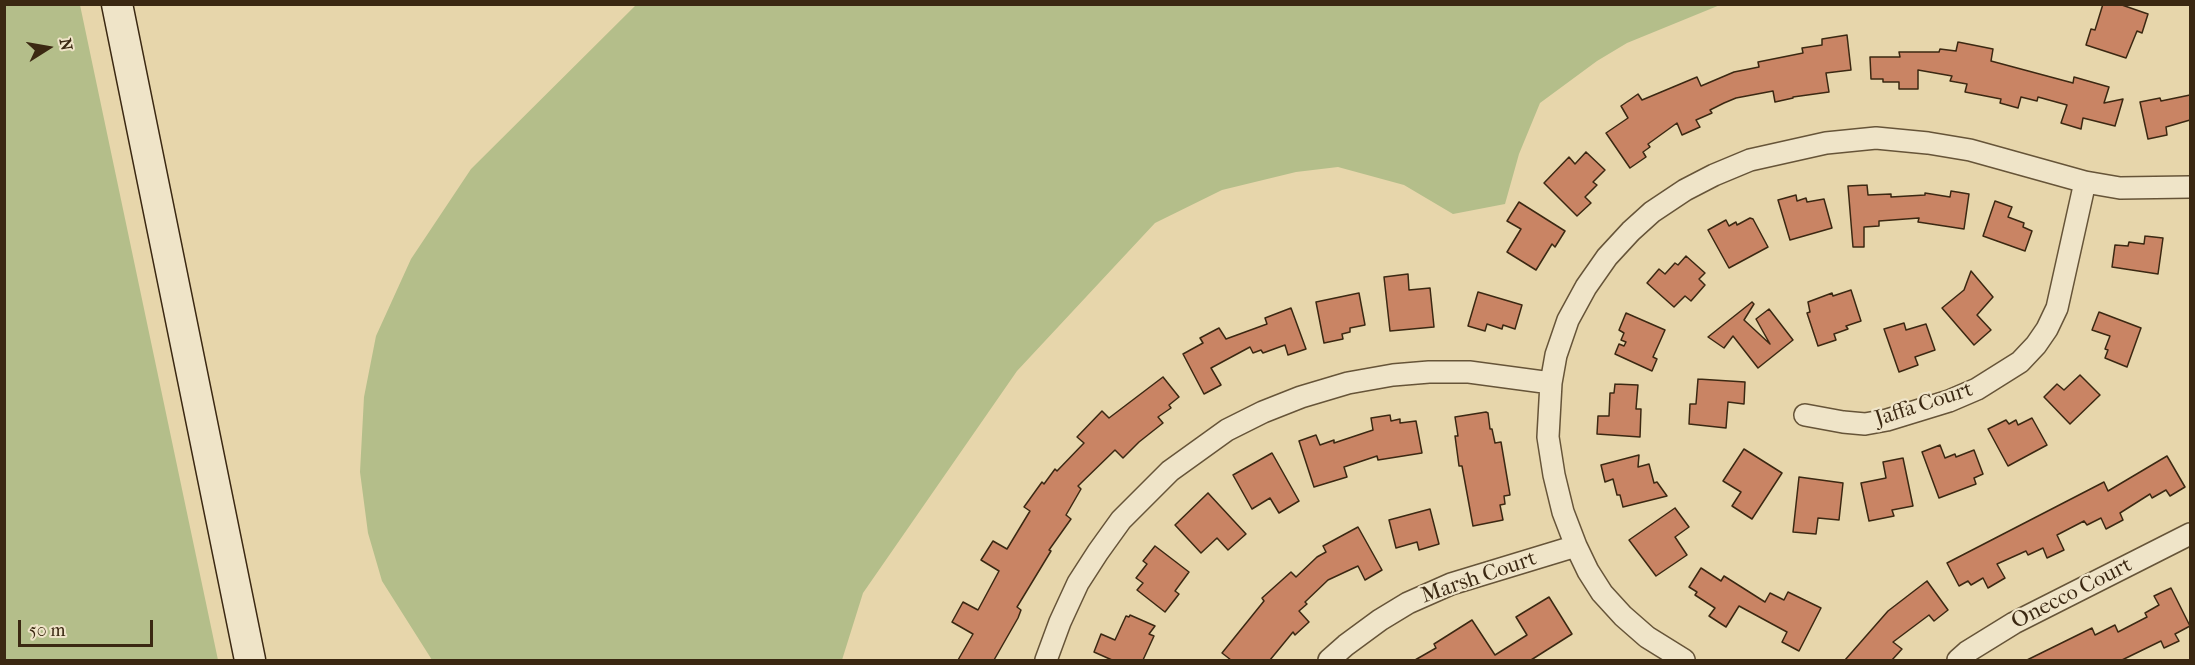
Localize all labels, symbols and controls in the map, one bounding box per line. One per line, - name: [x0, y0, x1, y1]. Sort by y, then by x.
- north arrow: [18, 18, 78, 78]
- text: N: [56, 37, 77, 52]
- street label: Jaffa Court: [1872, 377, 1976, 433]
- street label: Marsh Court: [1418, 546, 1540, 610]
- street label: Onecco Court: [2007, 552, 2137, 636]
- scale bar: [21, 608, 156, 646]
- text: 50 m: [29, 620, 65, 641]

